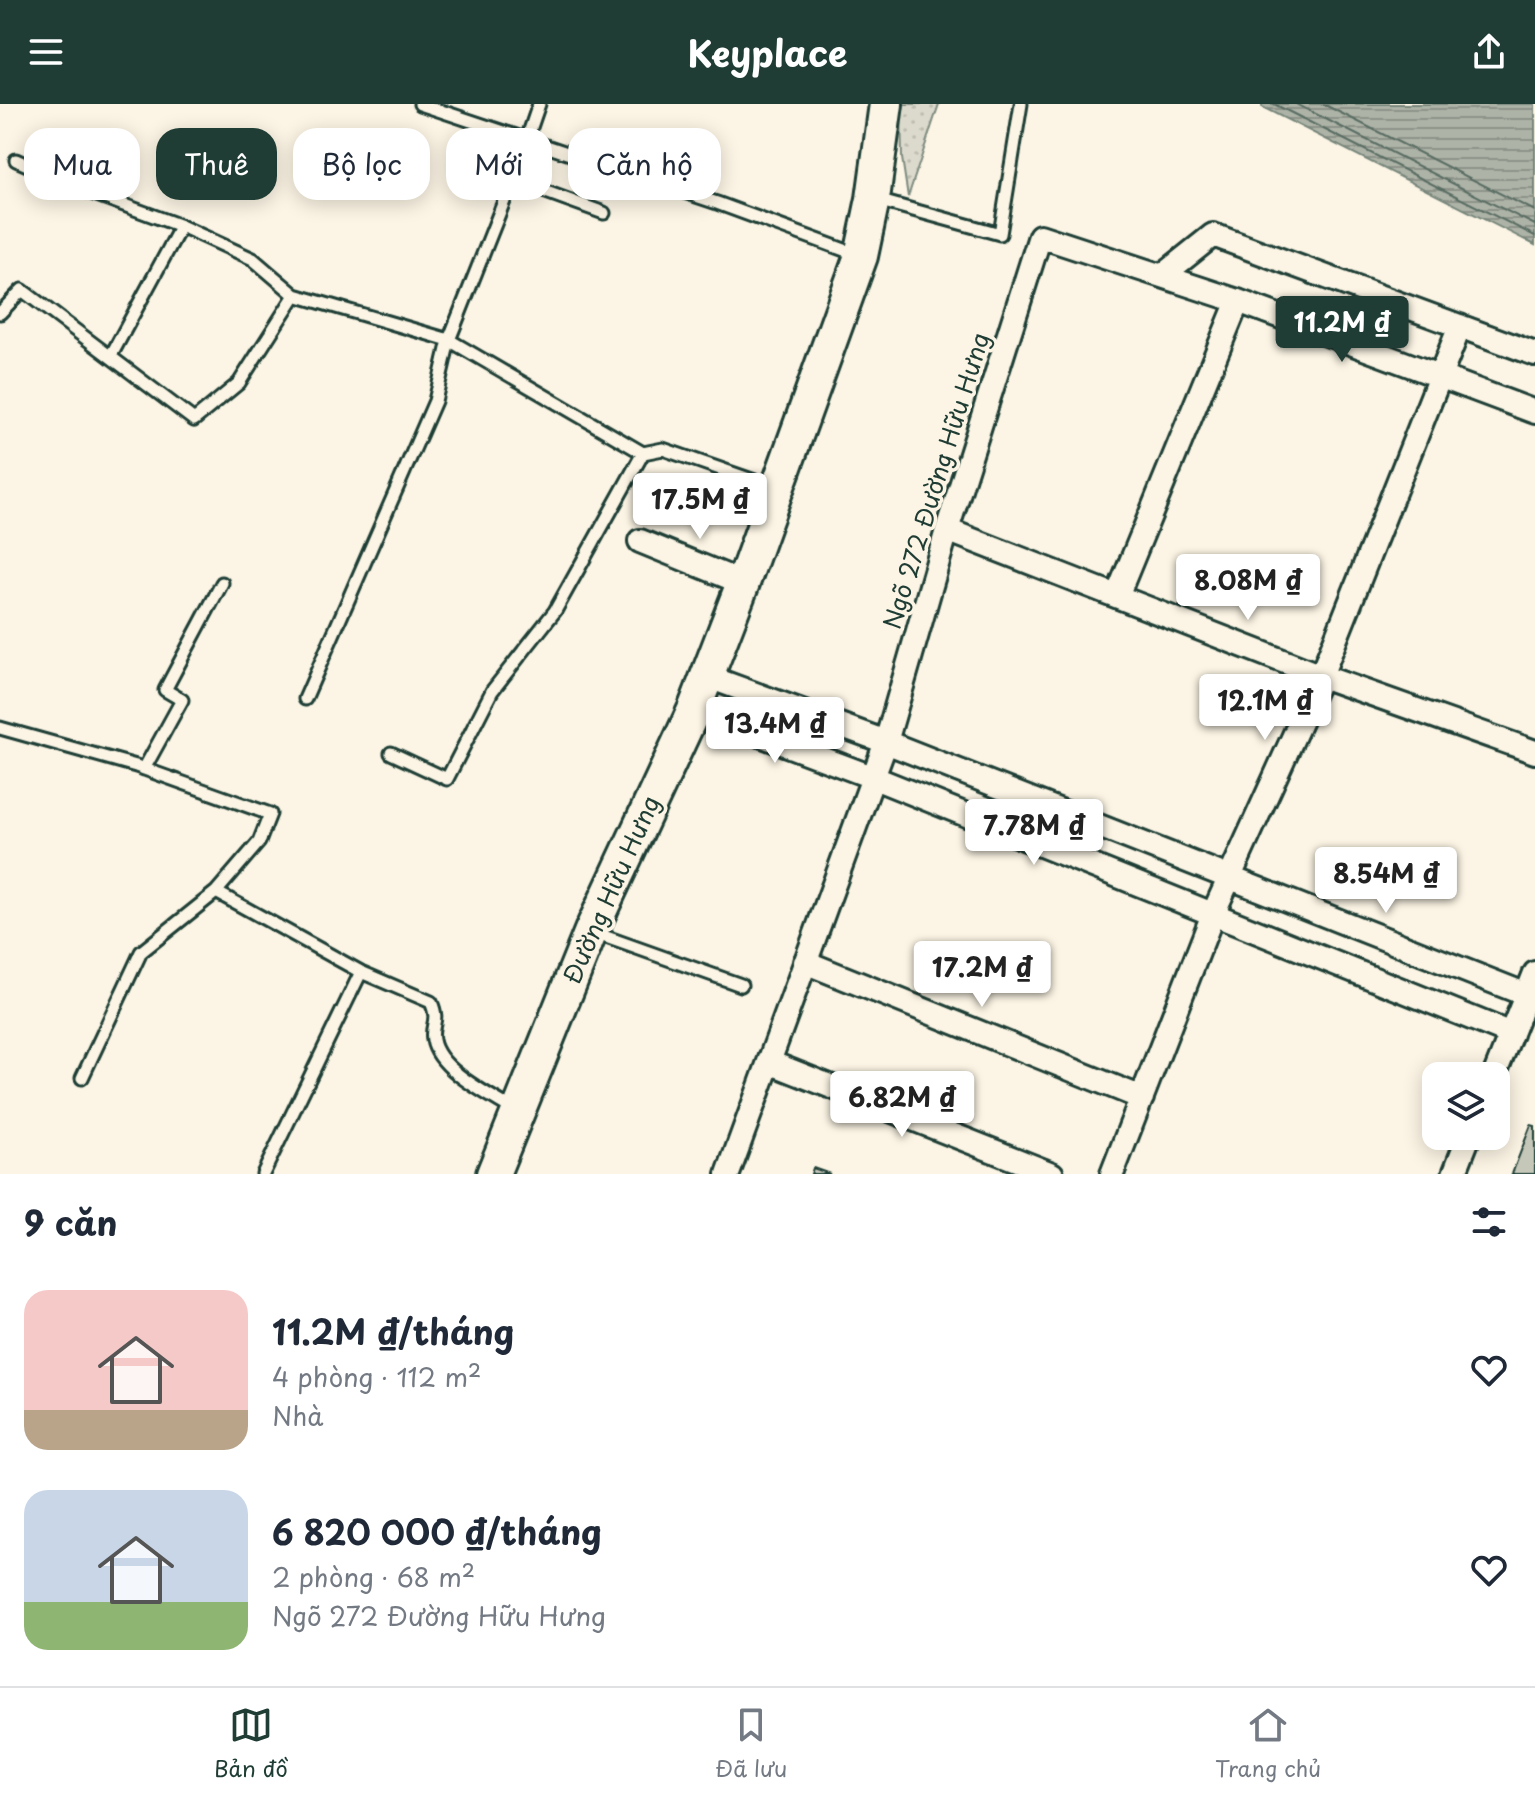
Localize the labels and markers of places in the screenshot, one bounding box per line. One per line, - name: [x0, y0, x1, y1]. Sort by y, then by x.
- pin: 11.2M ₫: [1268, 296, 1416, 364]
- pin: 17.5M ₫: [626, 473, 774, 541]
- pin: 8.08M ₫: [1174, 554, 1322, 622]
- pin: 12.1M ₫: [1191, 674, 1339, 742]
- pin: 13.4M ₫: [701, 697, 849, 765]
- pin: 7.78M ₫: [960, 799, 1108, 867]
- pin: 8.54M ₫: [1312, 847, 1460, 915]
- pin: 17.2M ₫: [908, 941, 1056, 1009]
- pin: 6.82M ₫: [828, 1071, 976, 1139]

